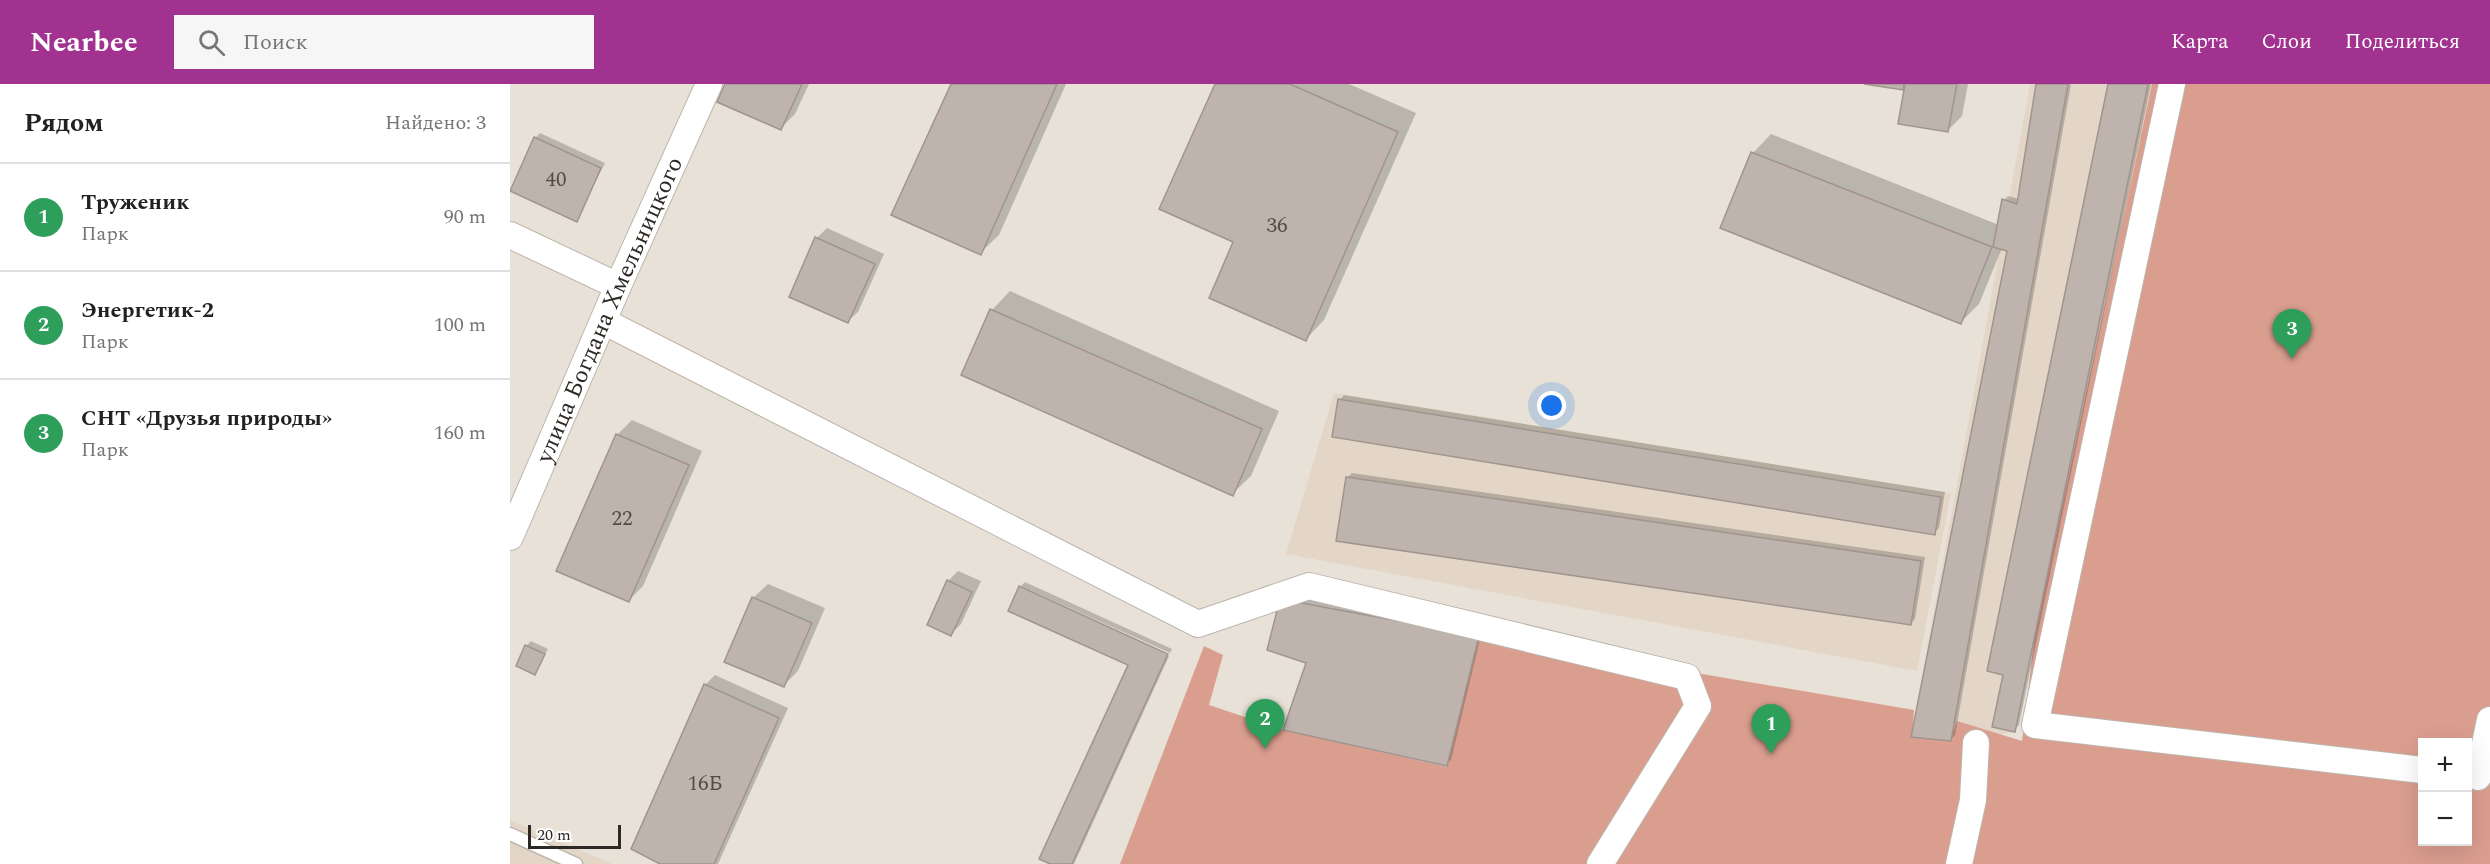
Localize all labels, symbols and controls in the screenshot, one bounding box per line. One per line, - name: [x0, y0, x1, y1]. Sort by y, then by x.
- search box: [174, 15, 594, 69]
- text: Nearbee: [30, 21, 138, 64]
- icon: search: [195, 26, 228, 59]
- text: Поиск: [243, 26, 308, 59]
- text: Карта: [2171, 26, 2228, 58]
- text: Слои: [2261, 26, 2312, 58]
- text: Поделиться: [2345, 26, 2460, 58]
- text: Рядом: [24, 103, 104, 143]
- text: Найдено: 3: [385, 108, 486, 138]
- street label: улица Богдана Хмельницкого: [527, 151, 693, 470]
- house number: 40: [546, 164, 567, 196]
- text: Труженик: [81, 186, 189, 219]
- text: 1: [38, 202, 49, 232]
- text: 90 m: [444, 202, 486, 232]
- house number: 36: [1267, 210, 1288, 242]
- text: Парк: [81, 219, 129, 249]
- text: Энергетик-2: [81, 294, 214, 327]
- text: 2: [38, 310, 49, 340]
- text: 100 m: [434, 310, 486, 340]
- pin: 3: [2272, 310, 2312, 359]
- text: Парк: [81, 327, 129, 357]
- your location: [1537, 391, 1566, 420]
- text: СНТ «Друзья природы»: [81, 402, 332, 435]
- text: 3: [38, 418, 49, 448]
- text: 160 m: [434, 418, 486, 448]
- text: Парк: [81, 435, 129, 465]
- house number: 22: [612, 503, 633, 535]
- pin: 2: [1246, 700, 1284, 749]
- pin: 1: [1752, 704, 1790, 754]
- map controls: [2418, 738, 2472, 846]
- button: +: [2418, 738, 2472, 792]
- house number: 16Б: [687, 768, 723, 800]
- button: −: [2418, 792, 2472, 846]
- scale bar: [528, 822, 621, 850]
- text: 20 m: [537, 823, 571, 847]

